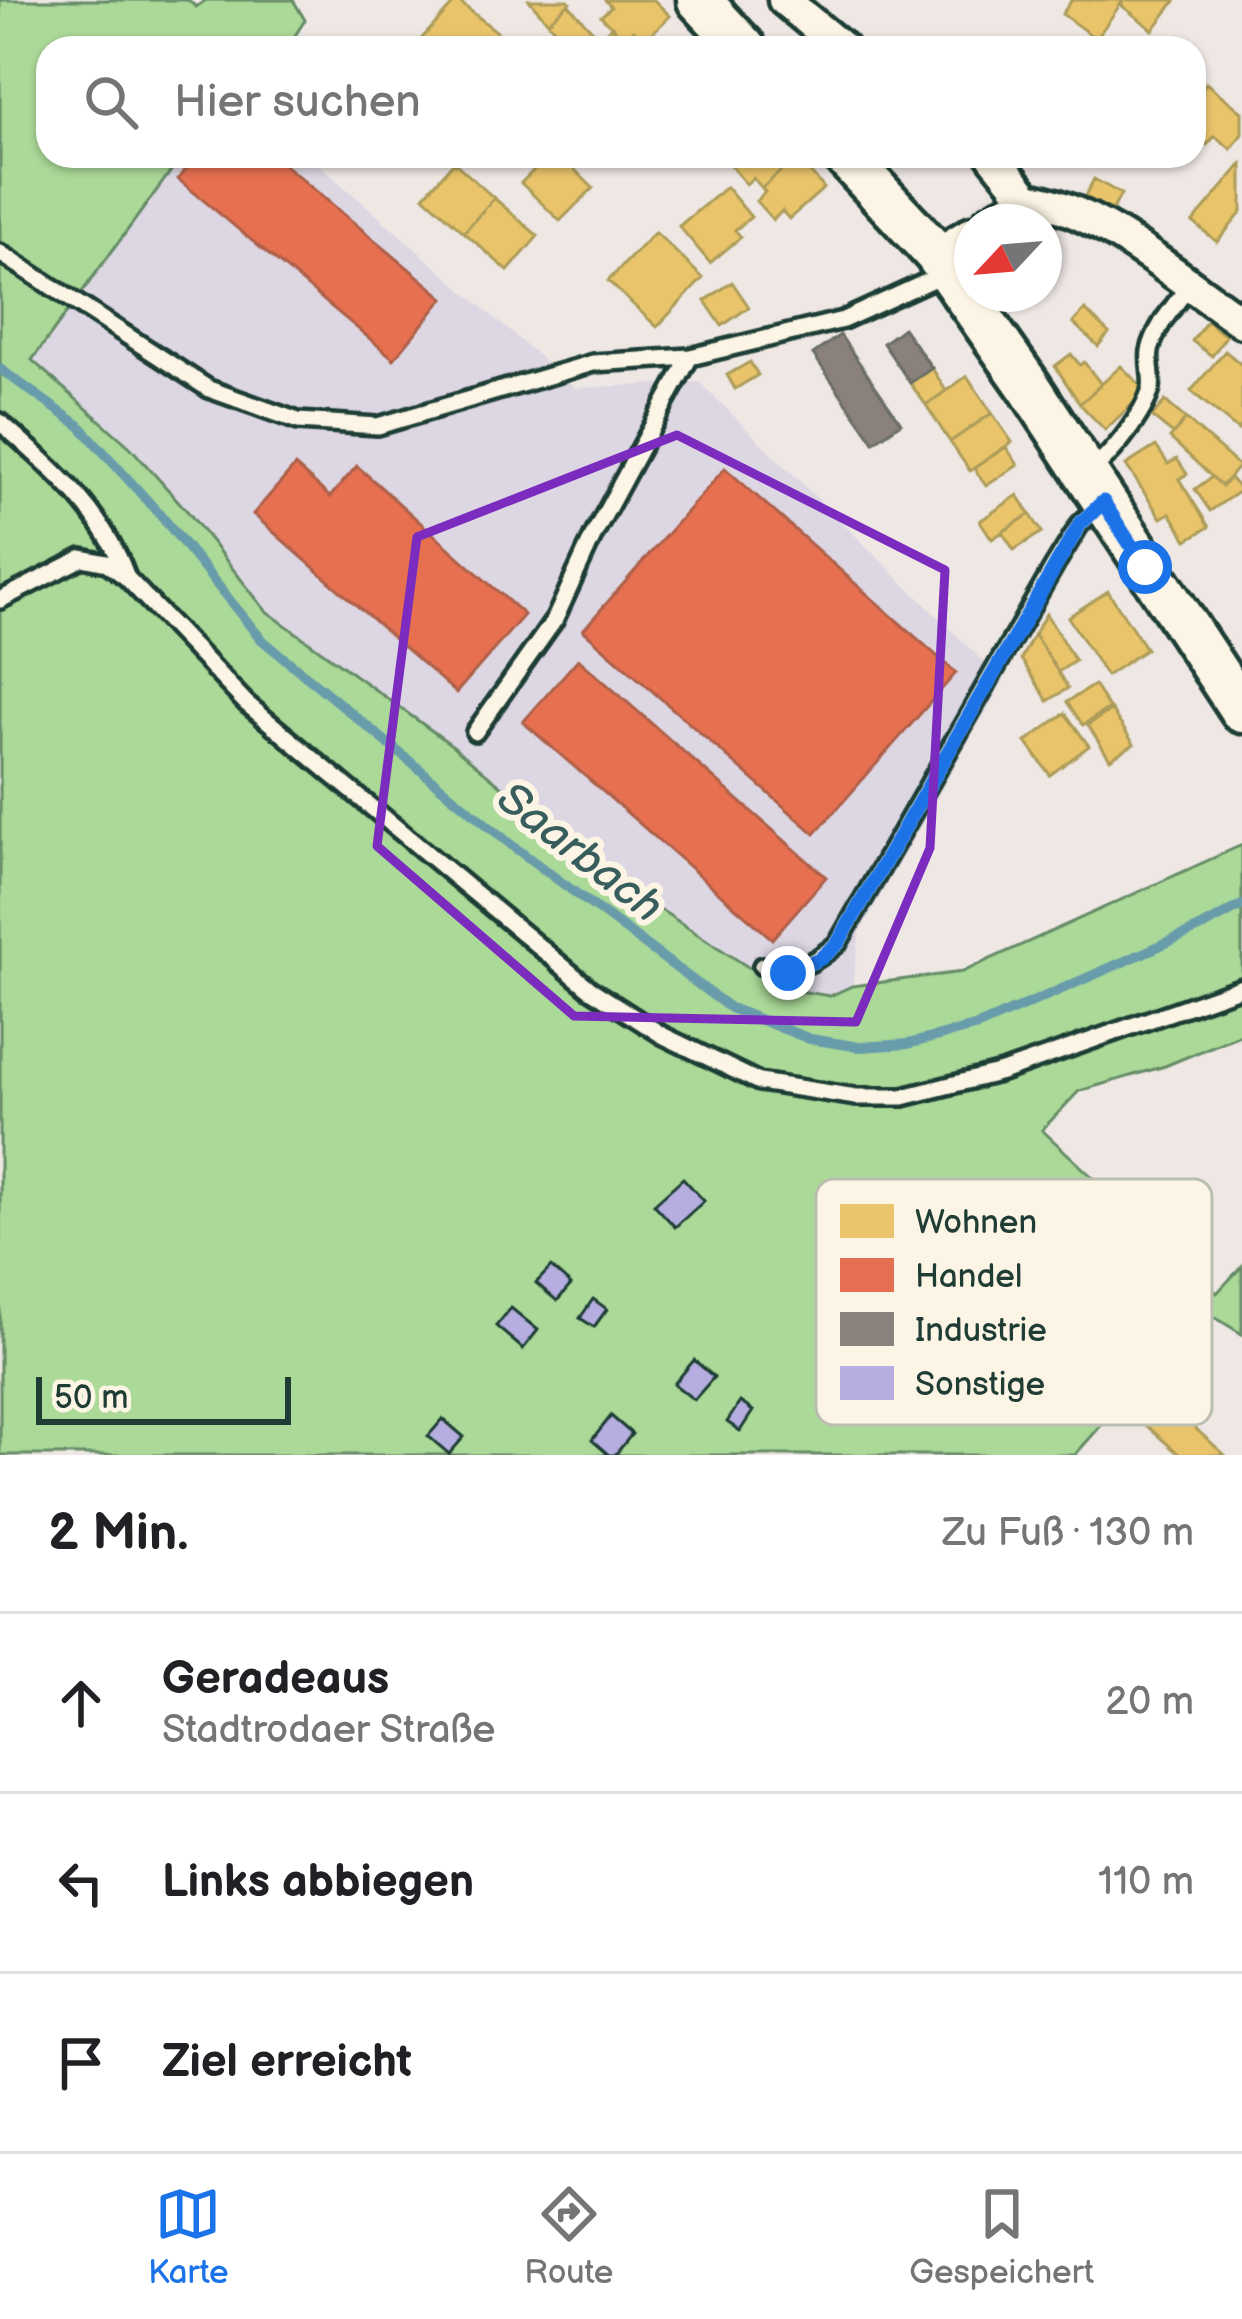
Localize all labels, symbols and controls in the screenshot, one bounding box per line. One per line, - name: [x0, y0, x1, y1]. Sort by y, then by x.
- search box: [36, 36, 1206, 168]
- icon: search: [78, 69, 144, 135]
- text: Hier suchen: [174, 75, 421, 130]
- north arrow: [954, 204, 1062, 312]
- route start: [1118, 540, 1172, 594]
- water label: Saarbach: [486, 771, 673, 935]
- route end: [761, 946, 815, 1000]
- legend: [816, 1179, 1212, 1425]
- text: Wohnen: [915, 1203, 1037, 1243]
- text: Handel: [915, 1257, 1022, 1297]
- text: Industrie: [915, 1311, 1047, 1351]
- text: Sonstige: [915, 1365, 1045, 1405]
- scale bar: [36, 1371, 291, 1424]
- text: 50 m: [54, 1378, 129, 1418]
- text: 2 Min.: [48, 1503, 188, 1564]
- text: Zu Fuß · 130 m: [942, 1510, 1194, 1557]
- text: Geradeaus: [162, 1652, 389, 1707]
- icon: ahead: [48, 1670, 114, 1736]
- text: 20 m: [1105, 1679, 1194, 1726]
- text: Stadtrodaer Straße: [162, 1707, 495, 1754]
- icon: left: [48, 1850, 114, 1916]
- text: Links abbiegen: [162, 1855, 474, 1910]
- text: 110 m: [1098, 1859, 1194, 1906]
- icon: arrive: [48, 2030, 114, 2096]
- text: Ziel erreicht: [162, 2035, 412, 2090]
- tab: Karte: [148, 2181, 229, 2293]
- tab: Route: [524, 2181, 613, 2293]
- tab: Gespeichert: [909, 2181, 1094, 2293]

